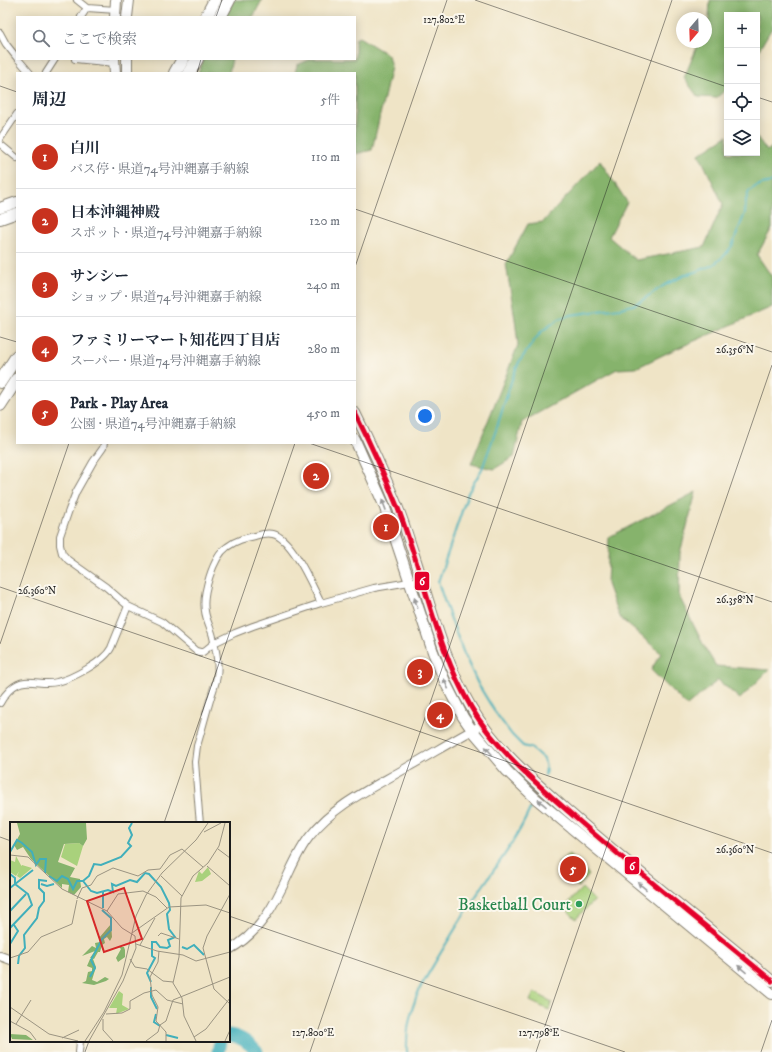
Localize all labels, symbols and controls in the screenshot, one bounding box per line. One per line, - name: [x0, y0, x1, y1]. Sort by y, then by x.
- north arrow: [676, 12, 712, 48]
- map controls: [724, 12, 760, 156]
- button: +: [724, 12, 760, 48]
- text: 127.802°E: [423, 14, 465, 26]
- search box: [16, 16, 356, 60]
- icon: search: [30, 27, 52, 49]
- text: ここで検索: [62, 30, 137, 49]
- button: −: [724, 48, 760, 84]
- button: locate: [724, 84, 760, 120]
- text: 周辺: [32, 89, 66, 111]
- text: 5件: [321, 92, 340, 108]
- button: layers: [724, 120, 760, 156]
- text: 白川: [70, 139, 100, 158]
- text: 1: [43, 149, 47, 165]
- text: 110 m: [311, 149, 340, 165]
- text: バス停 · 県道74号沖縄嘉手納線: [70, 161, 249, 177]
- text: 日本沖縄神殿: [70, 203, 160, 222]
- text: 2: [42, 213, 48, 229]
- text: 120 m: [309, 213, 340, 229]
- text: スポット · 県道74号沖縄嘉手納線: [70, 225, 262, 241]
- text: サンシー: [70, 267, 129, 286]
- text: 3: [43, 277, 47, 293]
- text: 240 m: [307, 277, 340, 293]
- text: ショップ · 県道74号沖縄嘉手納線: [70, 289, 262, 305]
- text: ファミリーマート知花四丁目店: [70, 331, 280, 350]
- text: 4: [41, 341, 49, 357]
- text: 280 m: [308, 341, 340, 357]
- text: 26.356°N: [716, 344, 754, 356]
- text: スーパー · 県道74号沖縄嘉手納線: [70, 353, 261, 369]
- text: Park - Play Area: [70, 394, 168, 413]
- text: 5: [42, 405, 48, 421]
- text: 450 m: [307, 405, 340, 421]
- your location: [415, 406, 435, 426]
- text: 公園 · 県道74号沖縄嘉手納線: [70, 416, 236, 432]
- pin: 2: [303, 461, 329, 491]
- one-way arrow: [381, 499, 387, 510]
- pin: 1: [373, 512, 399, 542]
- line badge: 6: [414, 571, 430, 591]
- text: 6: [419, 575, 426, 589]
- text: 26.360°N: [18, 585, 56, 597]
- text: 26.358°N: [716, 594, 754, 606]
- one-way arrow: [413, 597, 419, 609]
- pin: 3: [407, 657, 433, 687]
- one-way arrow: [443, 678, 449, 690]
- pin: 4: [427, 700, 453, 730]
- one-way arrow: [484, 746, 494, 756]
- one-way arrow: [537, 799, 547, 808]
- inset map: [10, 822, 230, 1042]
- text: 26.360°N: [716, 844, 754, 856]
- pin: 5: [560, 854, 586, 884]
- line badge: 6: [624, 856, 640, 875]
- text: 6: [629, 860, 636, 874]
- one-way arrow: [637, 882, 647, 891]
- place label: Basketball Court: [458, 894, 572, 916]
- marker: Basketball Court: [574, 899, 584, 909]
- one-way arrow: [737, 965, 747, 974]
- text: 127.800°E: [292, 1027, 334, 1039]
- text: 127.798°E: [519, 1027, 559, 1039]

